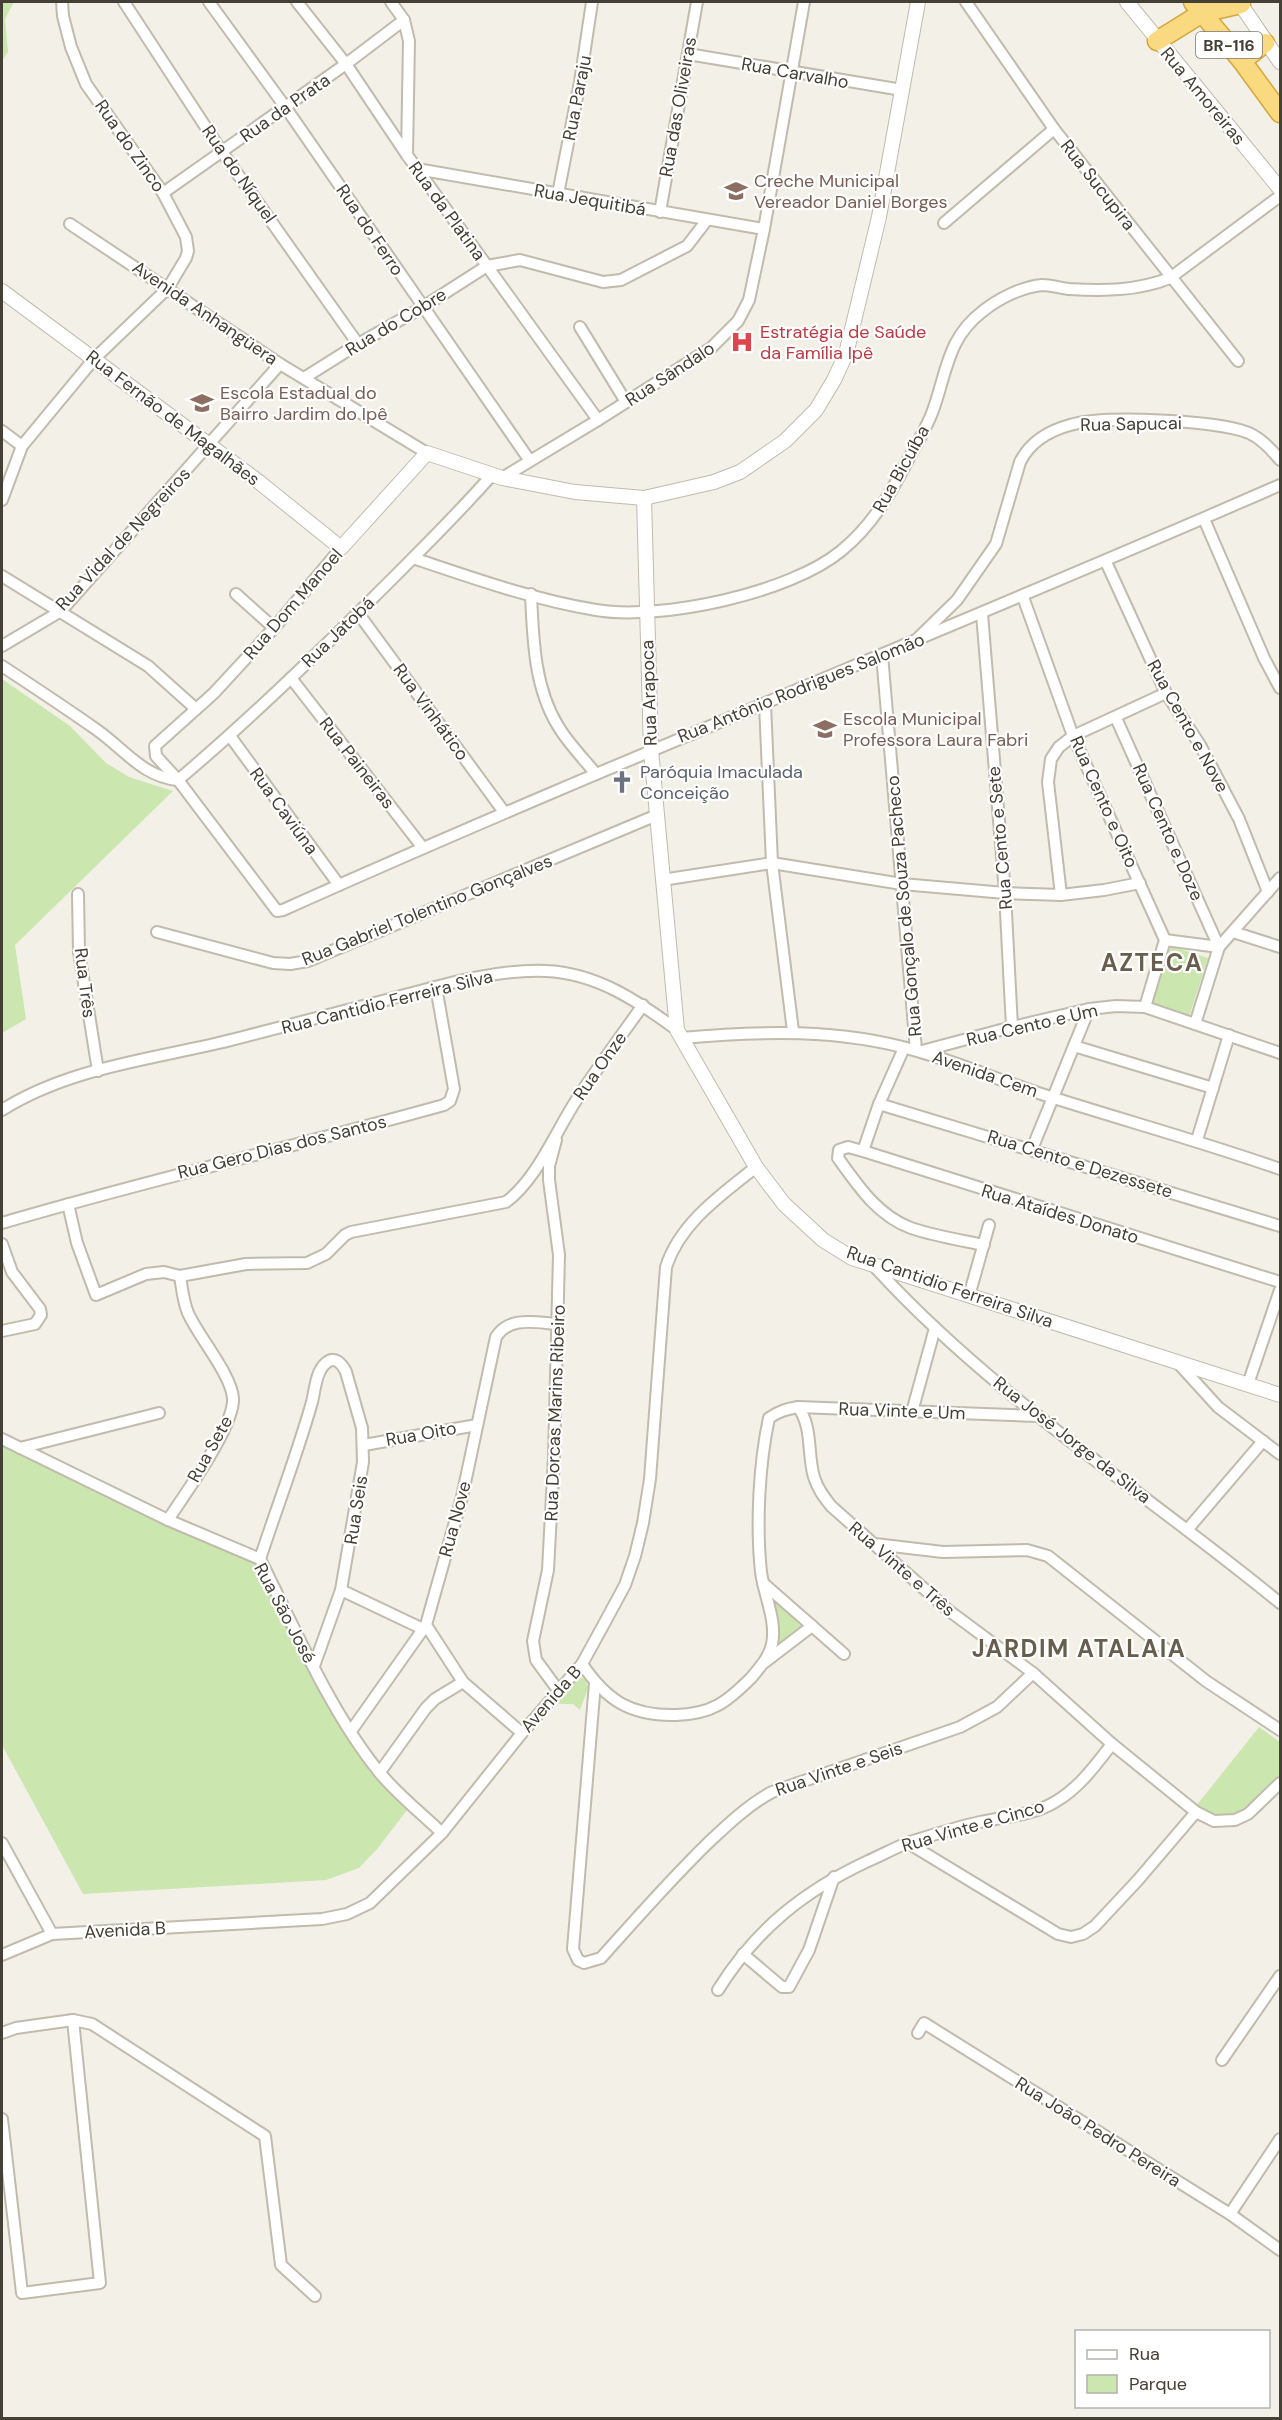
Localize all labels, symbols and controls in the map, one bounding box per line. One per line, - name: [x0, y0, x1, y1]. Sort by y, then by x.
- road number: BR-116: [1196, 32, 1262, 58]
- street label: Rua das Oliveiras: [654, 35, 702, 179]
- street label: Rua Amoreiras: [1155, 42, 1251, 150]
- street label: Rua Carvalho: [739, 52, 851, 94]
- street label: Rua Paraju: [557, 53, 597, 143]
- street label: Rua da Prata: [235, 68, 335, 148]
- street label: Rua do Zinco: [89, 95, 171, 197]
- street label: Rua do Níquel: [196, 120, 282, 228]
- street label: Rua Sucupira: [1055, 135, 1141, 235]
- street label: Rua da Platina: [403, 157, 491, 265]
- place label: Creche Municipal Vereador Daniel Borges: [754, 169, 948, 214]
- street label: Rua Jequitibá: [532, 178, 648, 222]
- school or university icon: Creche Municipal Vereador Daniel Borges: [723, 178, 749, 204]
- street label: Rua do Ferro: [331, 180, 409, 280]
- street label: Avenida Anhangüera: [128, 255, 282, 371]
- street label: Rua do Cobre: [341, 282, 451, 362]
- place label: Estratégia de Saúde da Família Ipê: [760, 320, 926, 365]
- hospital icon: Estratégia de Saúde da Família Ipê: [729, 329, 755, 355]
- street label: Rua Sândalo: [621, 336, 719, 412]
- street label: Rua Fernão de Magalhães: [81, 345, 265, 491]
- place label: Escola Estadual do Bairro Jardim do Ipê: [220, 381, 387, 426]
- school or university icon: Escola Estadual do Bairro Jardim do Ipê: [189, 390, 215, 416]
- street label: Rua Sapucai: [1080, 411, 1182, 437]
- street label: Rua Bicuíba: [867, 421, 935, 517]
- street label: Rua Vidal de Negreiros: [50, 462, 196, 616]
- street label: Rua Dom Manoel: [238, 543, 348, 665]
- street label: Rua Jatobá: [296, 591, 380, 673]
- street label: Rua Antônio Rodrigues Salomão: [674, 627, 928, 749]
- street label: Rua Arapoca: [635, 640, 663, 746]
- street label: Rua Cento e Nove: [1142, 655, 1234, 797]
- street label: Rua Vinhático: [388, 659, 474, 765]
- place label: Escola Municipal Professora Laura Fabri: [843, 707, 1028, 752]
- street label: Rua Paineiras: [314, 712, 400, 814]
- school or university icon: Escola Municipal Professora Laura Fabri: [812, 716, 838, 742]
- street label: Rua Cento e Oito: [1064, 732, 1144, 872]
- place label: Paróquia Imaculada Conceição: [640, 760, 803, 805]
- street label: Rua Cento e Doze: [1127, 760, 1209, 904]
- street label: Rua Caviúna: [244, 763, 324, 859]
- street label: Rua Cento e Sete: [982, 765, 1018, 911]
- church icon: Paróquia Imaculada Conceição: [609, 769, 635, 795]
- street label: Rua Gonçalo de Souza Pacheco: [881, 774, 927, 1038]
- street label: Rua Gabriel Tolentino Gonçalves: [298, 849, 556, 971]
- street label: Rua Três: [69, 947, 101, 1019]
- district label: AZTECA: [1101, 947, 1203, 978]
- street label: Rua Cantidio Ferreira Silva: [279, 964, 495, 1040]
- street label: Rua Cento e Um: [964, 998, 1100, 1052]
- street label: Rua Onze: [568, 1027, 632, 1105]
- street label: Avenida Cem: [929, 1045, 1041, 1103]
- street label: Rua Gero Dias dos Santos: [175, 1109, 389, 1185]
- street label: Rua Cento e Dezessete: [984, 1124, 1176, 1204]
- street label: Rua Ataídes Donato: [978, 1179, 1142, 1249]
- street label: Rua Cantidio Ferreira Silva: [844, 1240, 1056, 1334]
- street label: Rua Dorcas Marins Ribeiro: [539, 1304, 571, 1522]
- street label: Rua José Jorge da Silva: [988, 1371, 1156, 1509]
- street label: Rua Vinte e Um: [838, 1397, 966, 1425]
- street label: Rua Sete: [182, 1411, 238, 1487]
- street label: Rua Oito: [384, 1416, 458, 1452]
- street label: Rua Seis: [339, 1474, 373, 1546]
- street label: Rua Nove: [433, 1478, 477, 1560]
- street label: Rua Vinte e Três: [844, 1516, 960, 1622]
- street label: Rua São José: [249, 1559, 321, 1667]
- district label: JARDIM ATALAIA: [972, 1633, 1186, 1664]
- street label: Avenida B: [515, 1660, 587, 1738]
- street label: Rua Vinte e Seis: [772, 1736, 906, 1802]
- street label: Rua Vinte e Cinco: [899, 1794, 1047, 1858]
- street label: Avenida B: [84, 1916, 167, 1944]
- street label: Rua João Pedro Pereira: [1011, 2071, 1185, 2193]
- legend: [1075, 2330, 1270, 2408]
- text: Rua: [1129, 2342, 1160, 2366]
- text: Parque: [1129, 2372, 1187, 2396]

